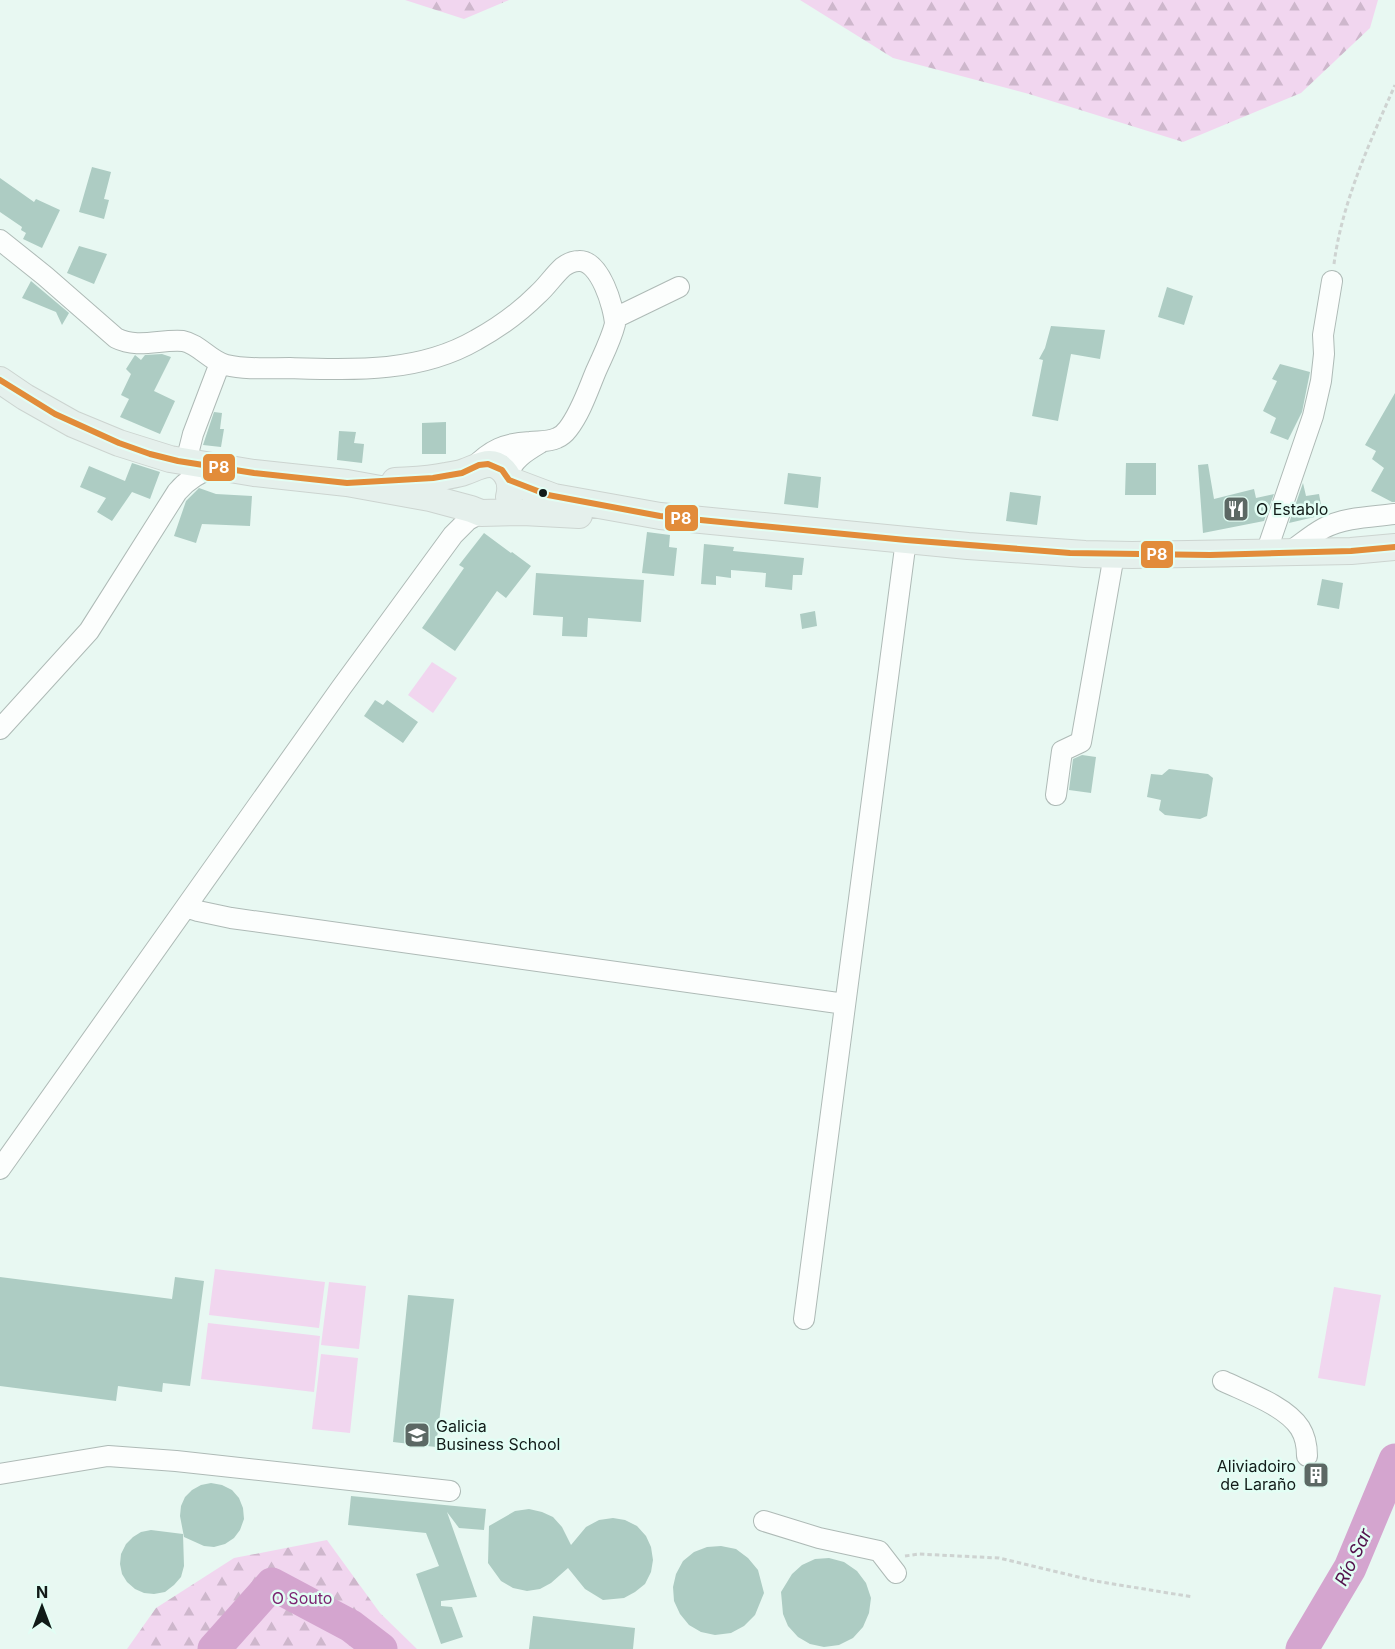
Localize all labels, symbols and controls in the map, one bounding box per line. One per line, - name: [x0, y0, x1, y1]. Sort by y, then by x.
- line badge: P8: [202, 453, 236, 482]
- text: P8: [209, 457, 229, 477]
- unlabelled marker: [537, 487, 549, 499]
- restaurant icon: O Establo: [1221, 494, 1251, 524]
- place label: O Establo: [1256, 499, 1328, 519]
- line badge: P8: [664, 504, 699, 532]
- text: P8: [671, 508, 691, 528]
- line badge: P8: [1140, 540, 1174, 569]
- text: P8: [1147, 544, 1167, 564]
- place label: Galicia Business School: [436, 1416, 560, 1454]
- school or university icon: Galicia Business School: [402, 1420, 432, 1450]
- place label: Aliviadoiro de Laraño: [1217, 1456, 1296, 1494]
- building icon: Aliviadoiro de Laraño: [1301, 1460, 1331, 1490]
- water label: Río Sar: [1330, 1524, 1376, 1589]
- north arrow: [12, 1577, 72, 1637]
- text: N: [36, 1582, 48, 1602]
- park label: O Souto: [272, 1588, 332, 1608]

